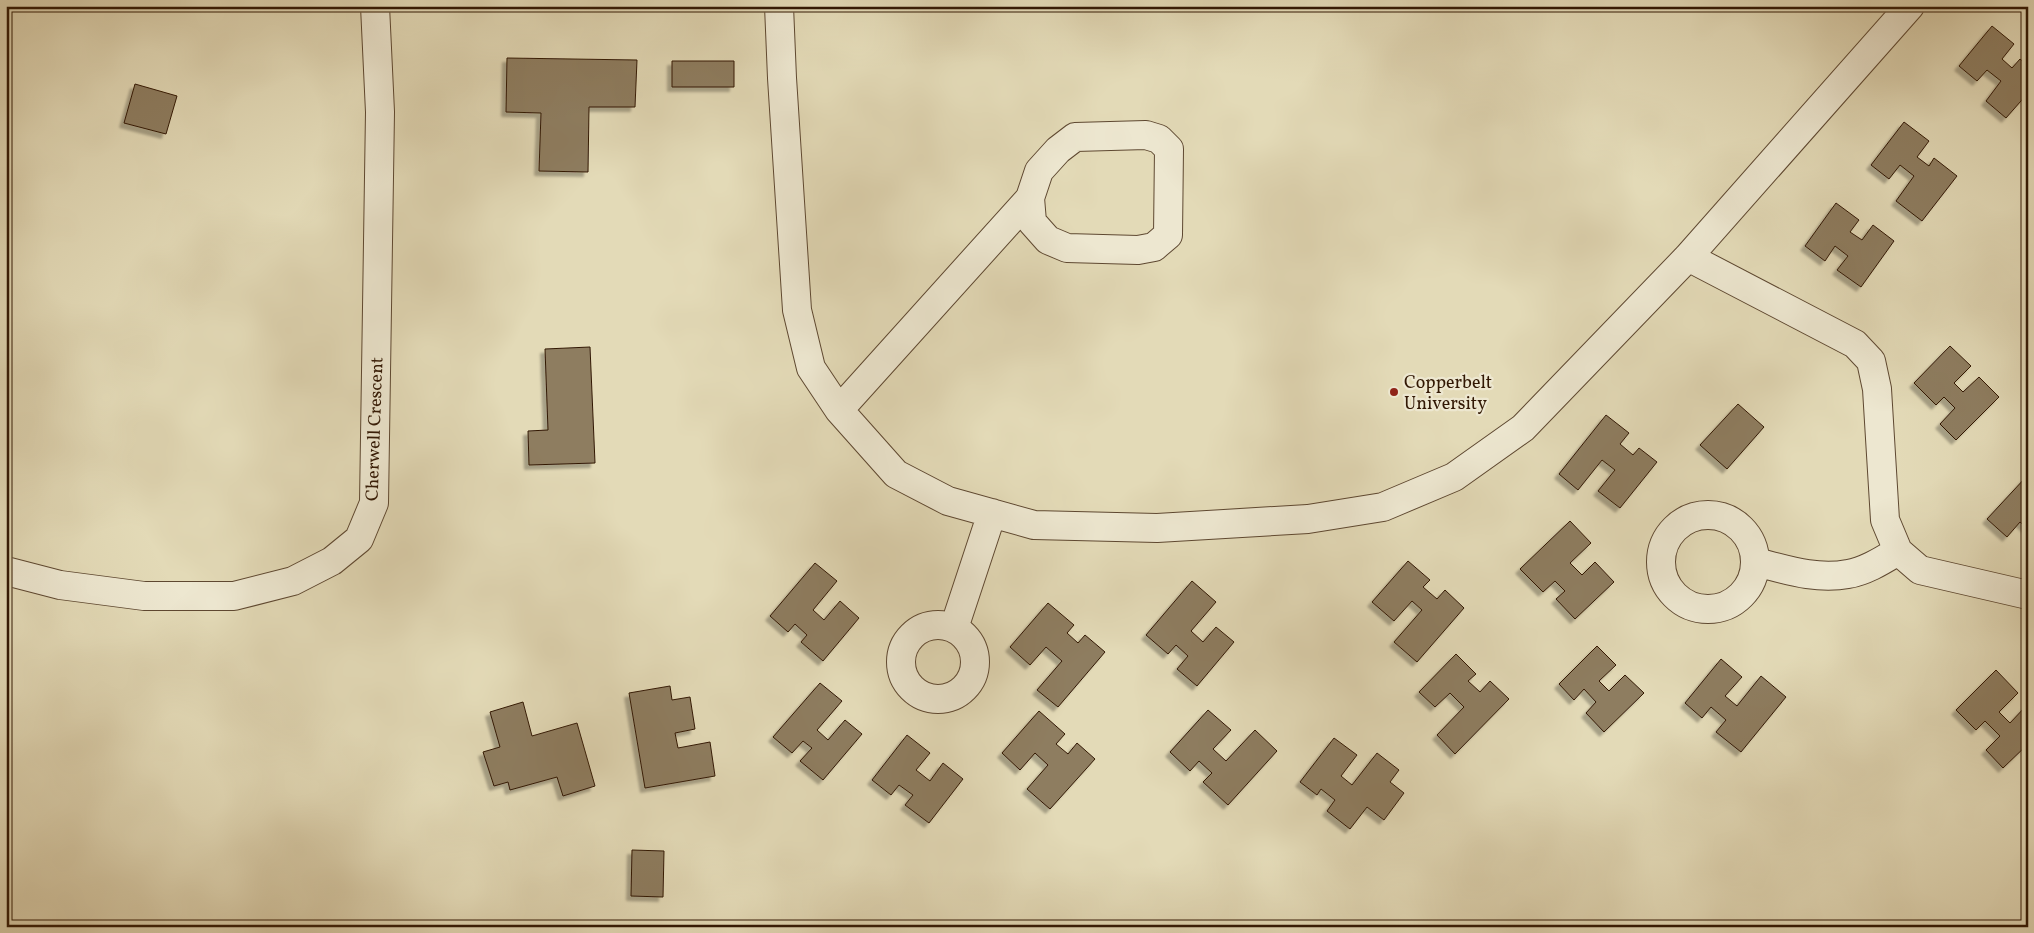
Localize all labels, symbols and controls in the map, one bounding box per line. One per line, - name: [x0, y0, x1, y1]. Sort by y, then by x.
- street label: Cherwell Crescent: [360, 356, 391, 502]
- place label: Copperbelt University: [1404, 371, 1492, 417]
- marker: Copperbelt University: [1388, 386, 1400, 398]

